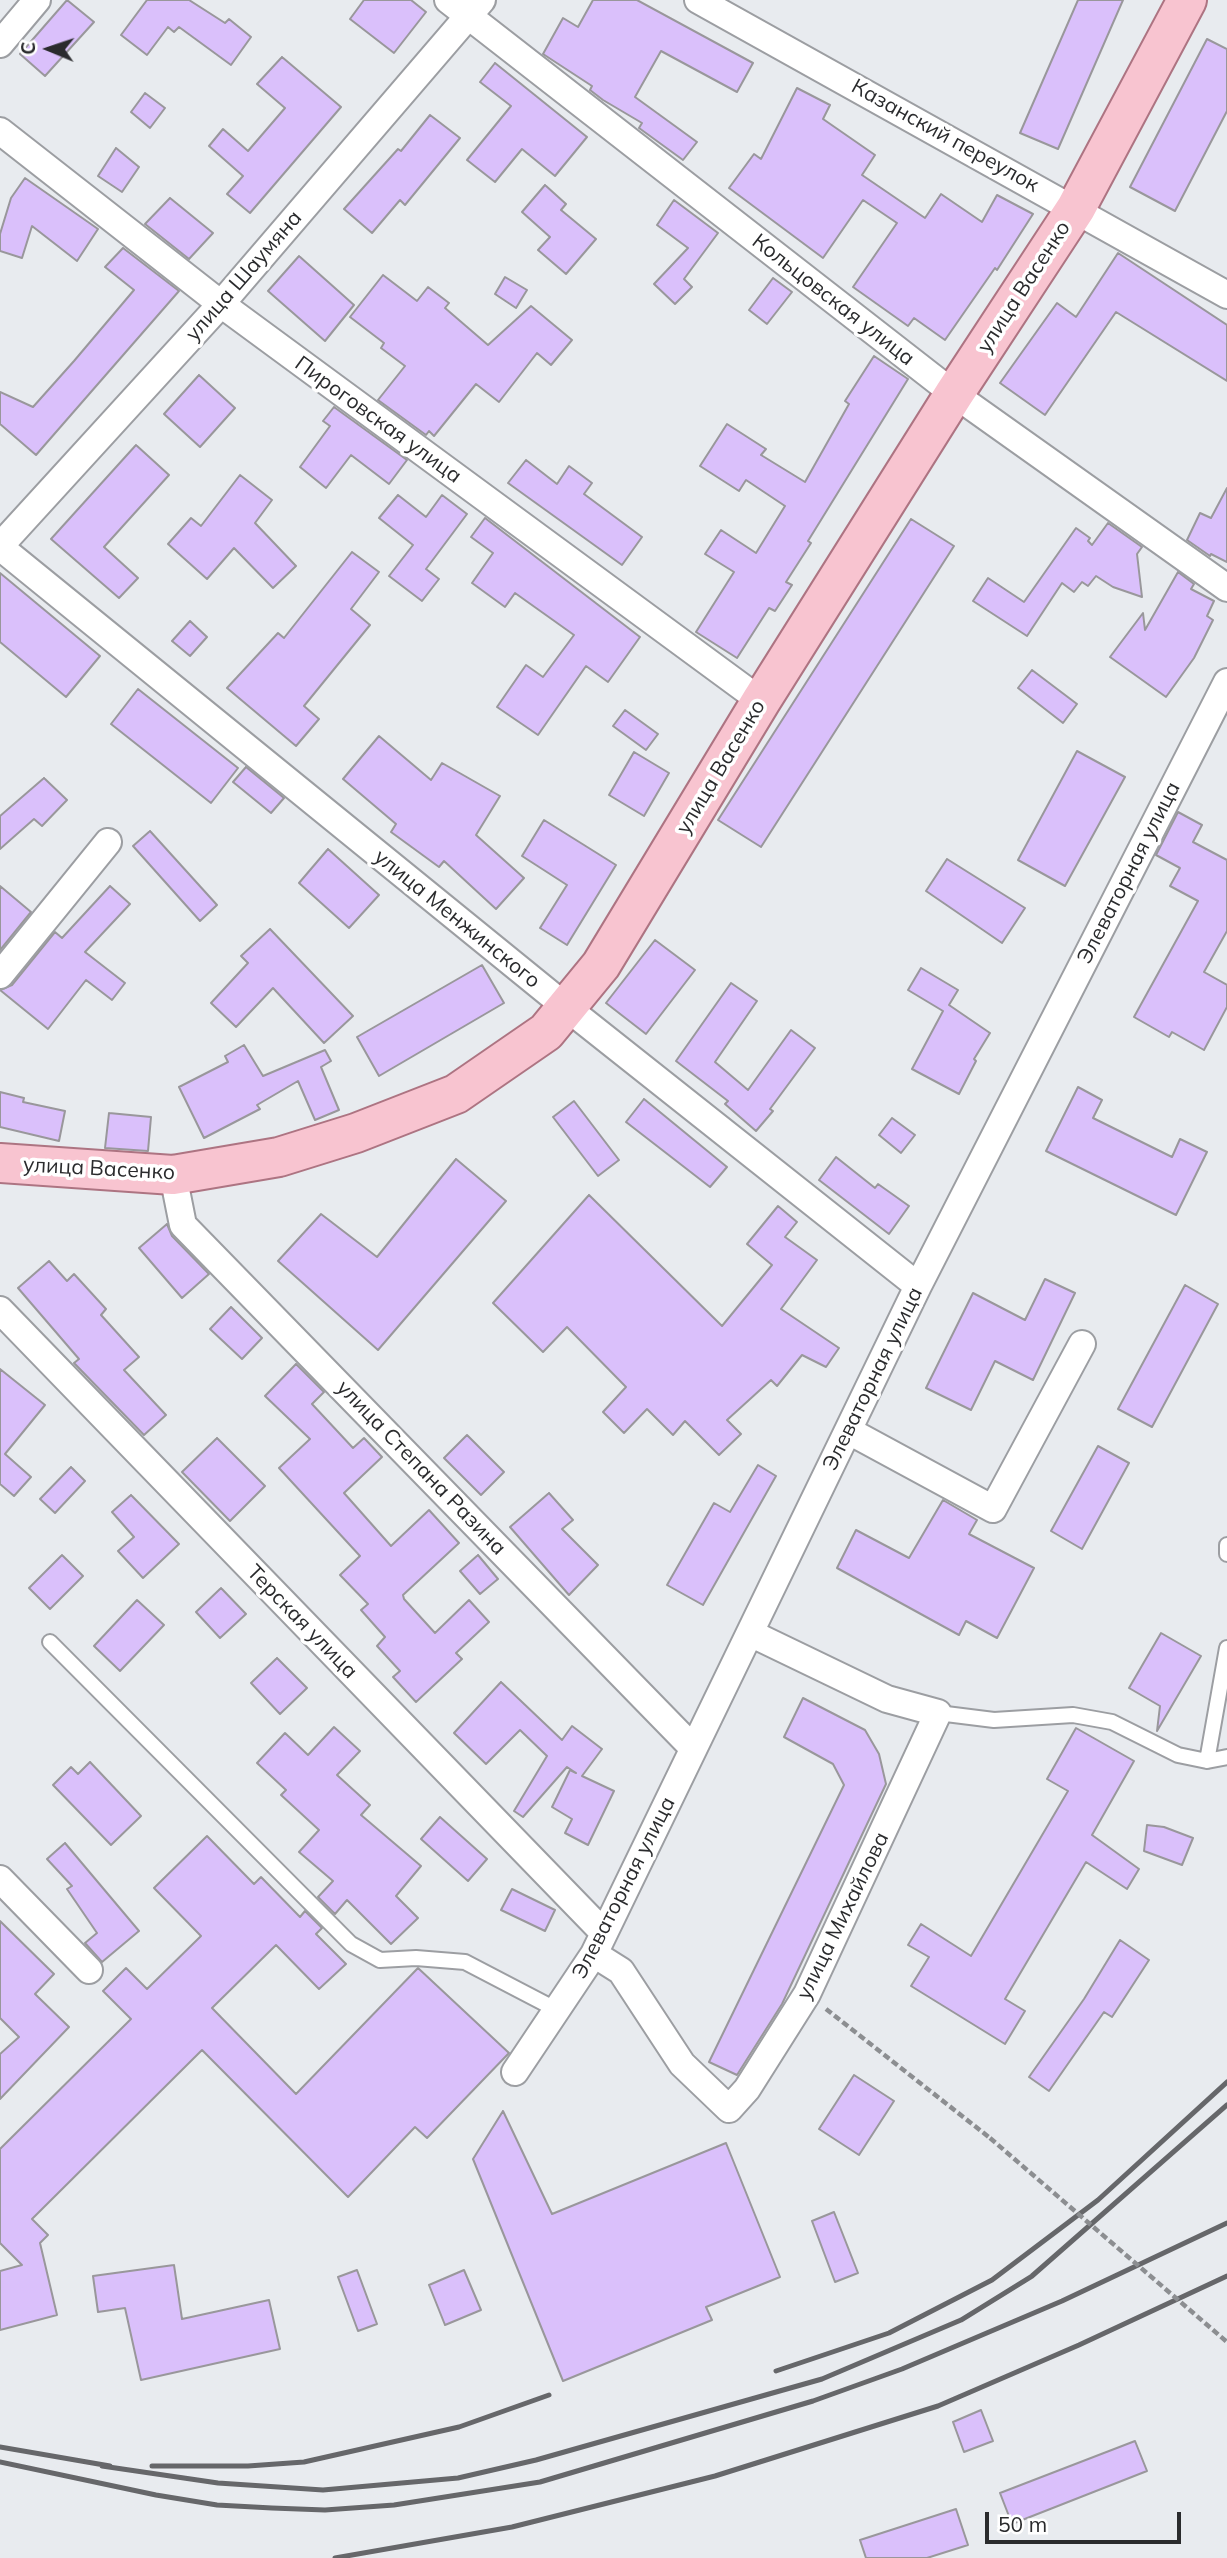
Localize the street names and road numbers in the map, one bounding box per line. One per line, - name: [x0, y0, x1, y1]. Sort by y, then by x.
- street label: Казанский переулок: [847, 74, 1043, 198]
- street label: улица Шаумяна: [180, 206, 308, 346]
- street label: улица Васенко: [972, 216, 1076, 358]
- street label: Кольцовская улица: [747, 229, 919, 371]
- street label: Пироговская улица: [290, 351, 466, 489]
- street label: улица Васенко: [671, 695, 771, 839]
- street label: Элеваторная улица: [1072, 778, 1186, 968]
- street label: улица Менжинского: [369, 844, 545, 994]
- street label: улица Васенко: [22, 1152, 176, 1186]
- street label: Элеваторная улица: [818, 1283, 928, 1475]
- street label: улица Степана Разина: [331, 1375, 511, 1561]
- street label: Терская улица: [241, 1560, 363, 1684]
- street label: Элеваторная улица: [567, 1793, 681, 1983]
- street label: улица Михайлова: [792, 1828, 894, 2004]

